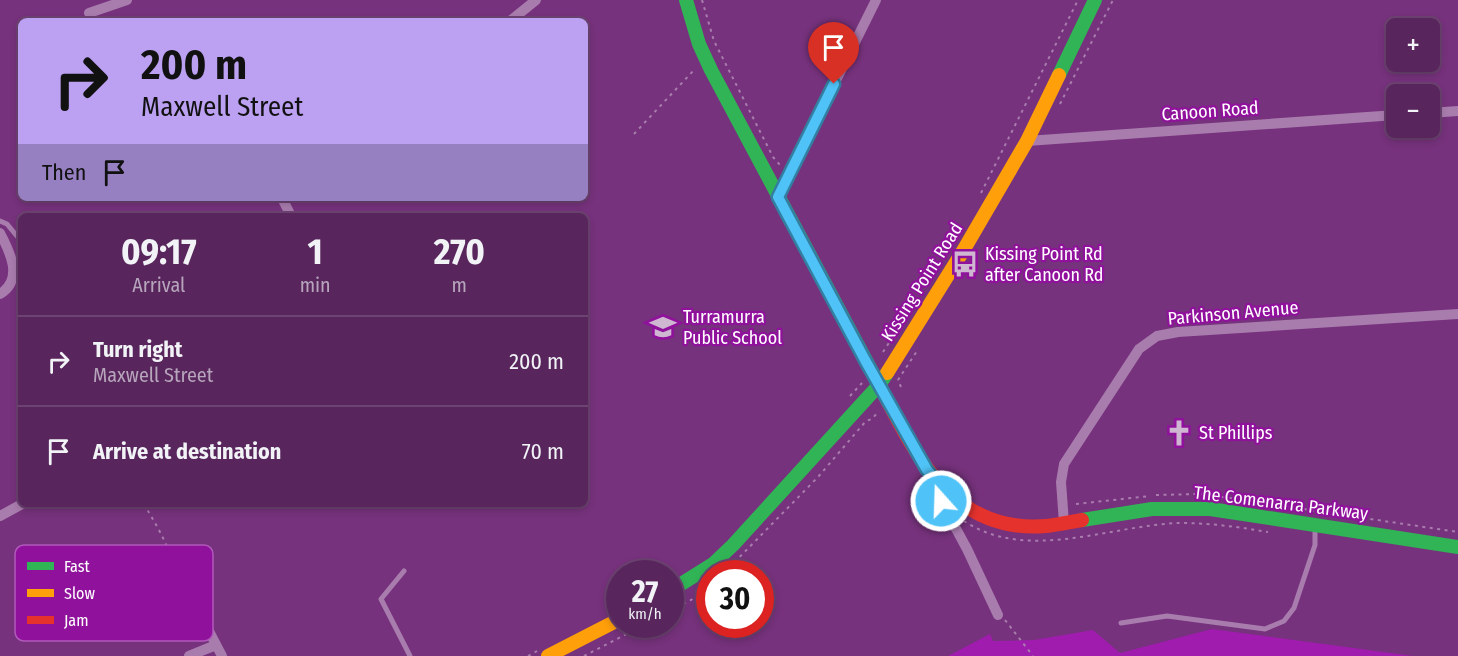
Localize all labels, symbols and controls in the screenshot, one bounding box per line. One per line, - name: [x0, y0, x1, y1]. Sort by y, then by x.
- map controls: [1386, 18, 1440, 138]
- button: +: [1386, 18, 1440, 72]
- pin: [808, 22, 859, 84]
- icon: arrive: [817, 31, 850, 64]
- text: 200 m: [141, 40, 247, 90]
- icon: right: [42, 42, 120, 120]
- button: −: [1386, 84, 1440, 138]
- text: Maxwell Street: [141, 91, 303, 123]
- street label: Canoon Road: [1161, 97, 1259, 125]
- icon: arrive: [98, 156, 131, 189]
- text: Then: [42, 159, 86, 186]
- street label: Kissing Point Road: [877, 219, 967, 345]
- text: 09:17: [121, 230, 197, 274]
- text: 1: [308, 230, 323, 274]
- text: 270: [434, 230, 485, 274]
- place label: Kissing Point Rd after Canoon Rd: [985, 243, 1103, 286]
- bus stop icon: Kissing Point Rd after Canoon Rd: [950, 249, 980, 279]
- text: Arrival: [132, 273, 185, 297]
- text: min: [300, 273, 331, 297]
- text: m: [452, 273, 467, 297]
- street label: Parkinson Avenue: [1167, 296, 1299, 330]
- place label: Turramurra Public School: [683, 306, 782, 349]
- school or university icon: Turramurra Public School: [648, 312, 678, 342]
- text: Turn right: [93, 336, 182, 363]
- icon: right: [42, 345, 75, 378]
- text: 200 m: [509, 348, 564, 375]
- text: Maxwell Street: [93, 363, 213, 387]
- church icon: St Phillips: [1164, 418, 1194, 448]
- place label: St Phillips: [1199, 422, 1273, 444]
- icon: arrive: [42, 435, 75, 468]
- text: Arrive at destination: [93, 438, 281, 465]
- text: 70 m: [522, 438, 564, 465]
- position arrow: [909, 469, 973, 533]
- street label: The Comenarra Parkway: [1193, 481, 1369, 525]
- legend: [15, 545, 213, 641]
- text: Fast: [64, 557, 91, 576]
- speed limit sign: 30: [696, 560, 774, 638]
- text: 27: [632, 574, 658, 610]
- text: Slow: [64, 584, 95, 603]
- text: km/h: [628, 605, 662, 623]
- text: Jam: [64, 611, 89, 630]

